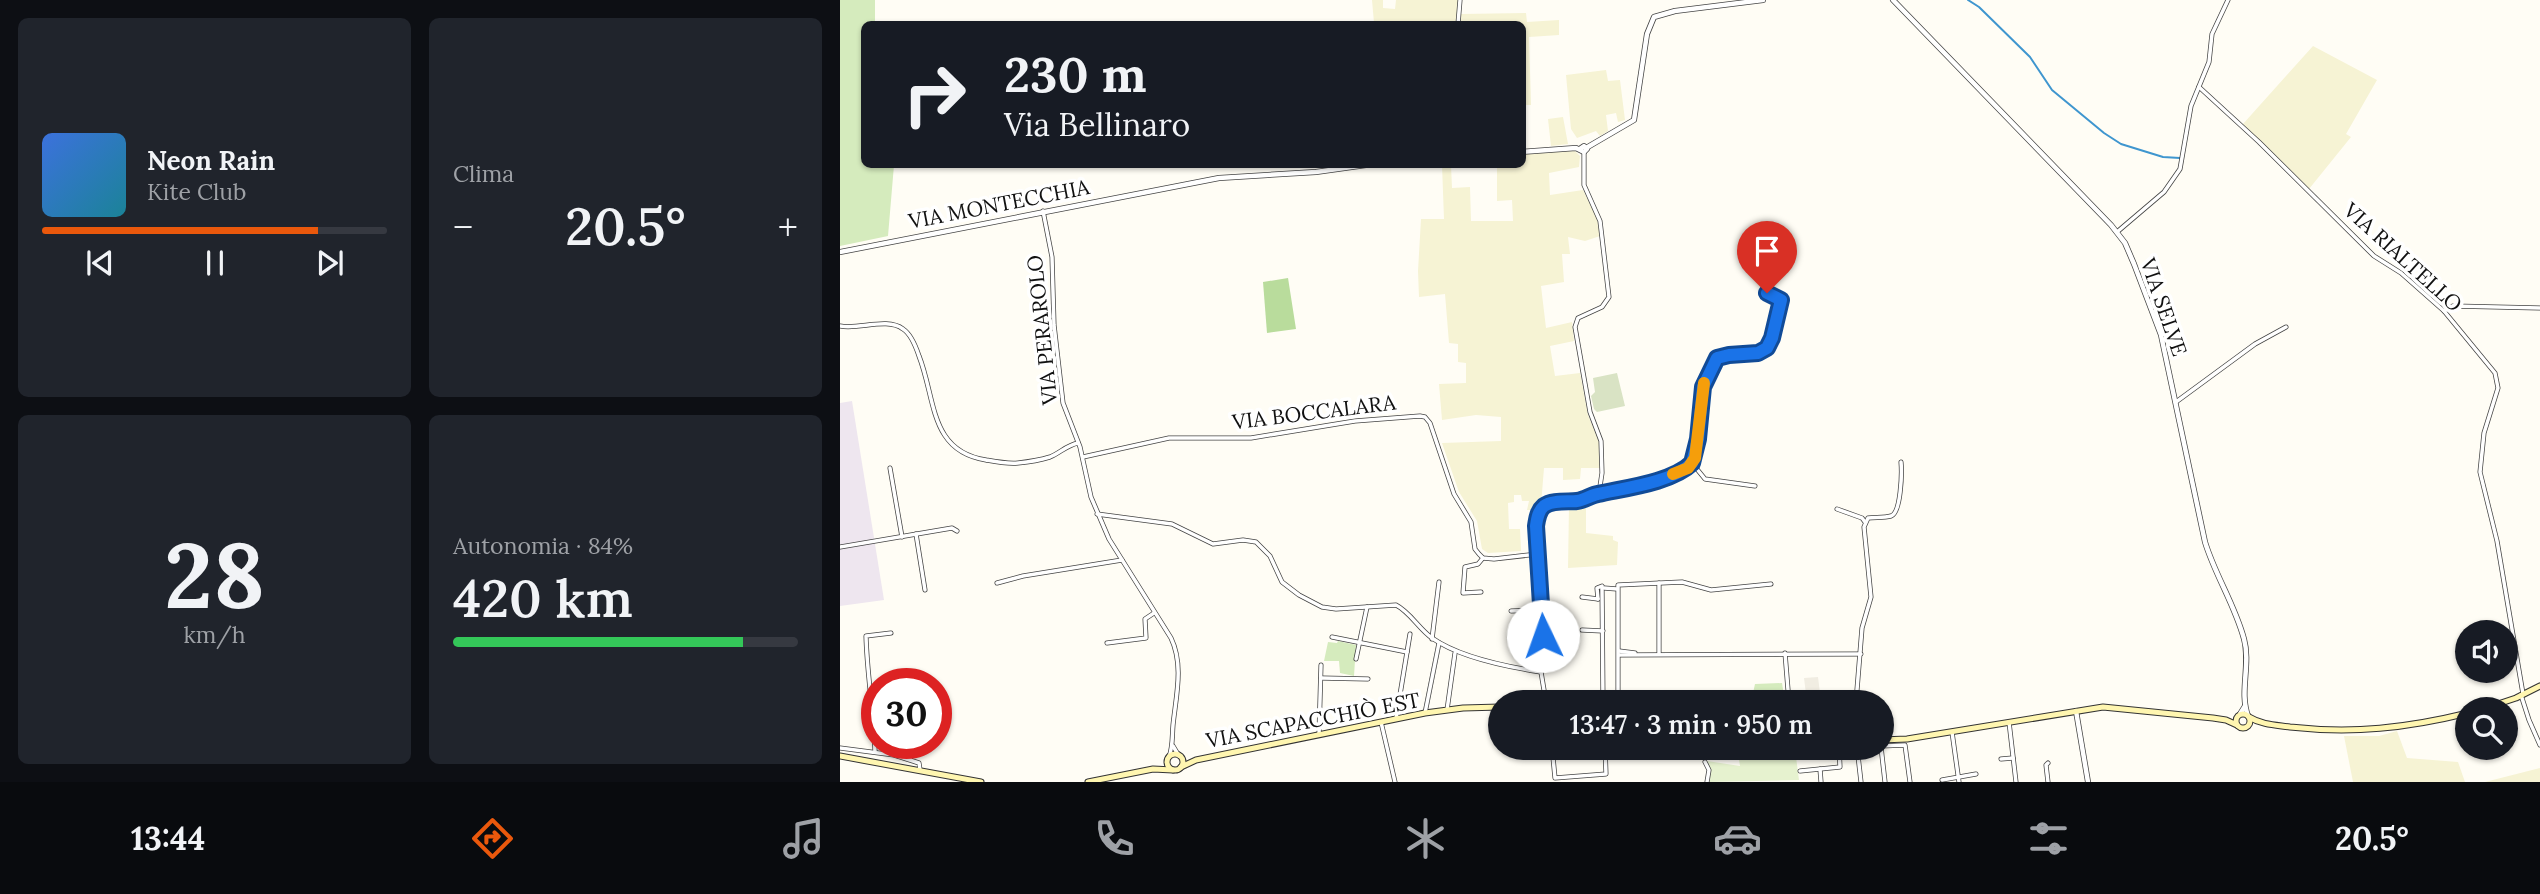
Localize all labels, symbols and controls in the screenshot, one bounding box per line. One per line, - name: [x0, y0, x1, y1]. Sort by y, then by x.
- text: 230 m: [1004, 43, 1147, 105]
- icon: right: [889, 49, 980, 140]
- text: Via Bellinaro: [1004, 104, 1190, 145]
- text: Neon Rain: [147, 144, 275, 177]
- text: Clima: [453, 159, 514, 188]
- street label: VIA MONTECCHIA: [905, 173, 1092, 235]
- text: Kite Club: [147, 177, 246, 206]
- text: 20.5°: [565, 193, 686, 259]
- street label: VIA RIALTELLO: [2337, 196, 2468, 317]
- text: −: [453, 203, 473, 251]
- text: +: [778, 203, 798, 251]
- pin: [1737, 221, 1797, 293]
- icon: arrive: [1748, 232, 1786, 270]
- icon: previous: [81, 244, 119, 282]
- icon: pause: [196, 244, 234, 282]
- icon: next: [311, 244, 349, 282]
- street label: VIA PERAROLO: [1021, 254, 1063, 407]
- street label: VIA SELVE: [2134, 254, 2193, 360]
- street label: VIA BOCCALARA: [1230, 388, 1398, 436]
- text: 28: [164, 516, 265, 633]
- text: Autonomia · 84%: [453, 531, 633, 560]
- text: 420 km: [453, 565, 633, 631]
- position arrow: [1506, 599, 1580, 673]
- text: km/h: [183, 620, 246, 649]
- map controls: [2455, 620, 2518, 760]
- button: sound: [2455, 620, 2518, 683]
- speed limit sign: 30: [861, 668, 952, 759]
- street label: VIA SCAPACCHIÒ EST: [1203, 686, 1422, 754]
- button: search: [2455, 697, 2518, 760]
- text: 13:47 · 3 min · 950 m: [1570, 708, 1812, 741]
- icon: directions: [468, 814, 517, 863]
- icon: music: [779, 814, 828, 863]
- icon: phone: [1090, 814, 1139, 863]
- icon: climate: [1401, 814, 1450, 863]
- icon: car: [1713, 814, 1762, 863]
- icon: filters: [2024, 814, 2073, 863]
- text: 13:44: [131, 818, 205, 859]
- text: 20.5°: [2335, 818, 2409, 859]

